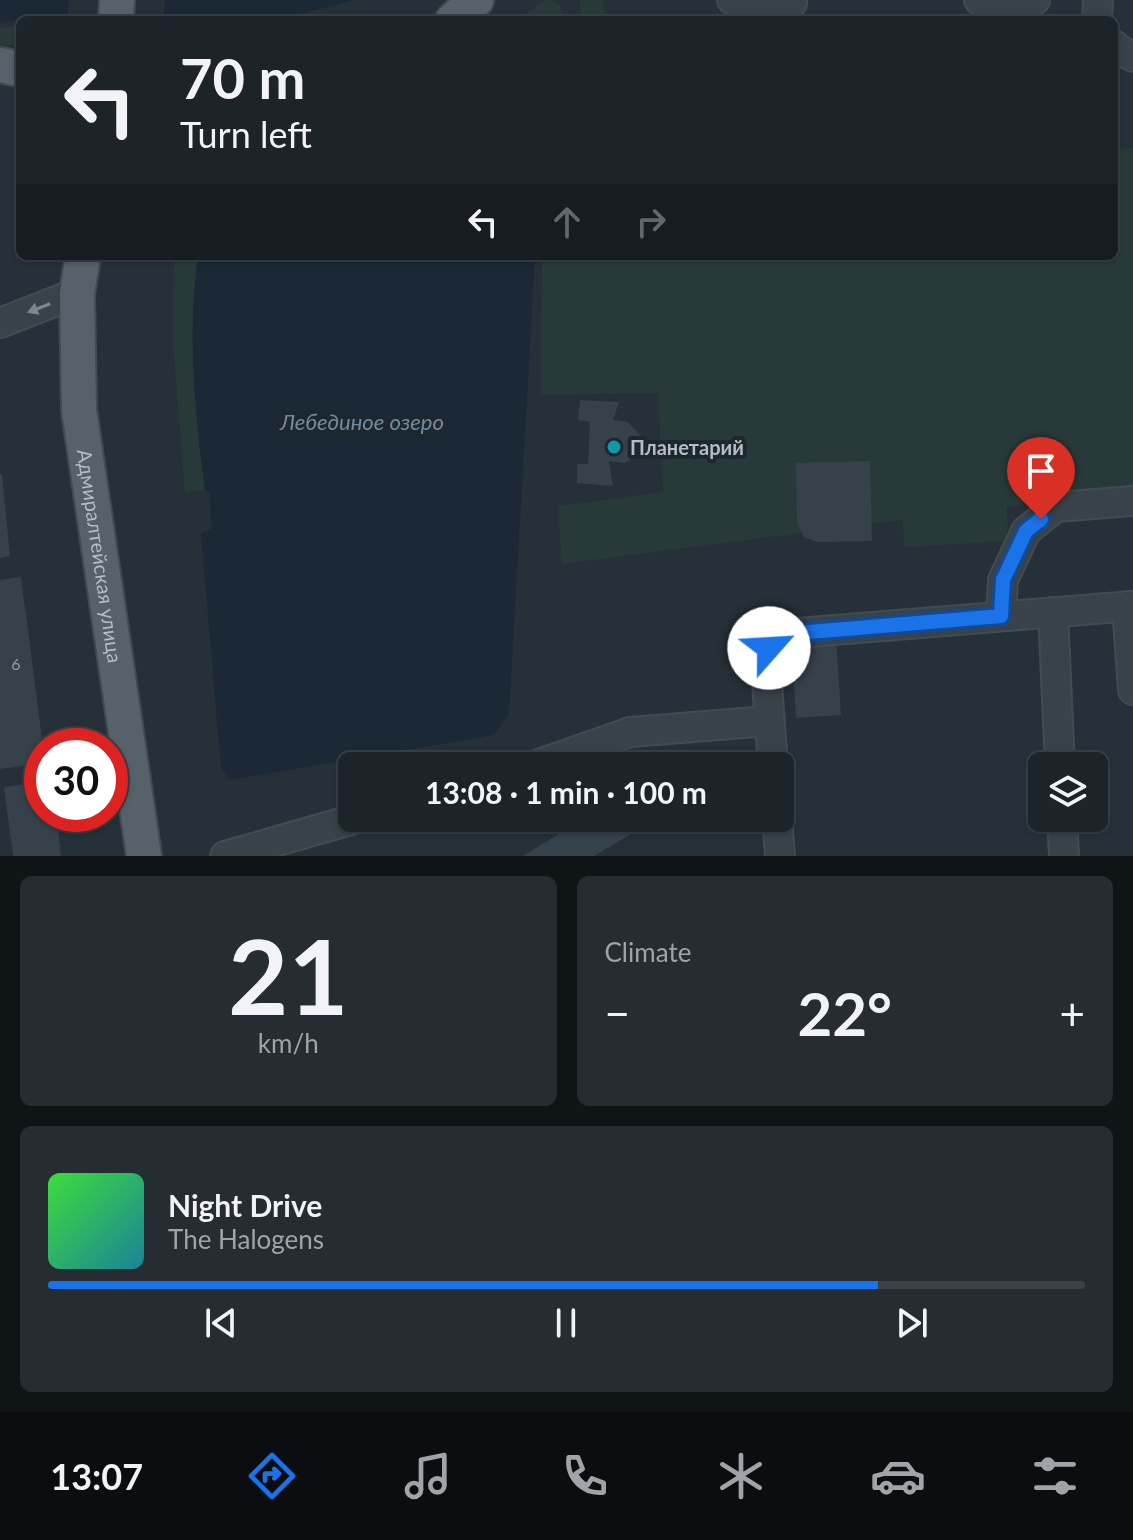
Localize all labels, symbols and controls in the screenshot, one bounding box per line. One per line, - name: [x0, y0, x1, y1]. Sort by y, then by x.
- text: 70 m: [180, 44, 305, 111]
- icon: left: [48, 48, 152, 152]
- text: Turn left: [180, 112, 312, 156]
- icon: left: [461, 200, 505, 244]
- icon: ahead: [545, 200, 589, 244]
- icon: right: [629, 200, 673, 244]
- one-way arrow: [27, 302, 51, 315]
- water label: Лебединое озеро: [279, 408, 444, 435]
- place label: Планетарий: [630, 435, 744, 459]
- pin: [1007, 437, 1075, 519]
- marker: Планетарий: [605, 438, 623, 456]
- street label: Адмиралтейская улица: [73, 447, 128, 665]
- icon: arrive: [1019, 449, 1063, 493]
- position arrow: [727, 606, 811, 690]
- house number: 6: [11, 654, 21, 673]
- speed limit sign: 30: [24, 728, 128, 832]
- map controls: [1028, 752, 1108, 832]
- button: layers: [1028, 752, 1108, 832]
- text: 13:08 · 1 min · 100 m: [425, 774, 707, 810]
- text: 21: [228, 912, 349, 1037]
- text: Climate: [605, 936, 691, 968]
- text: 22°: [797, 977, 892, 1049]
- text: −: [605, 987, 630, 1039]
- text: +: [1059, 987, 1085, 1039]
- text: km/h: [258, 1027, 319, 1059]
- text: Night Drive: [168, 1187, 322, 1223]
- text: The Halogens: [168, 1223, 324, 1255]
- icon: previous: [199, 1301, 243, 1345]
- icon: pause: [544, 1301, 588, 1345]
- icon: next: [890, 1301, 934, 1345]
- icon: directions: [244, 1448, 300, 1504]
- icon: music: [400, 1448, 456, 1504]
- icon: phone: [557, 1448, 613, 1504]
- icon: climate: [713, 1448, 769, 1504]
- icon: car: [870, 1448, 926, 1504]
- icon: filters: [1027, 1448, 1083, 1504]
- text: 13:07: [50, 1454, 143, 1498]

